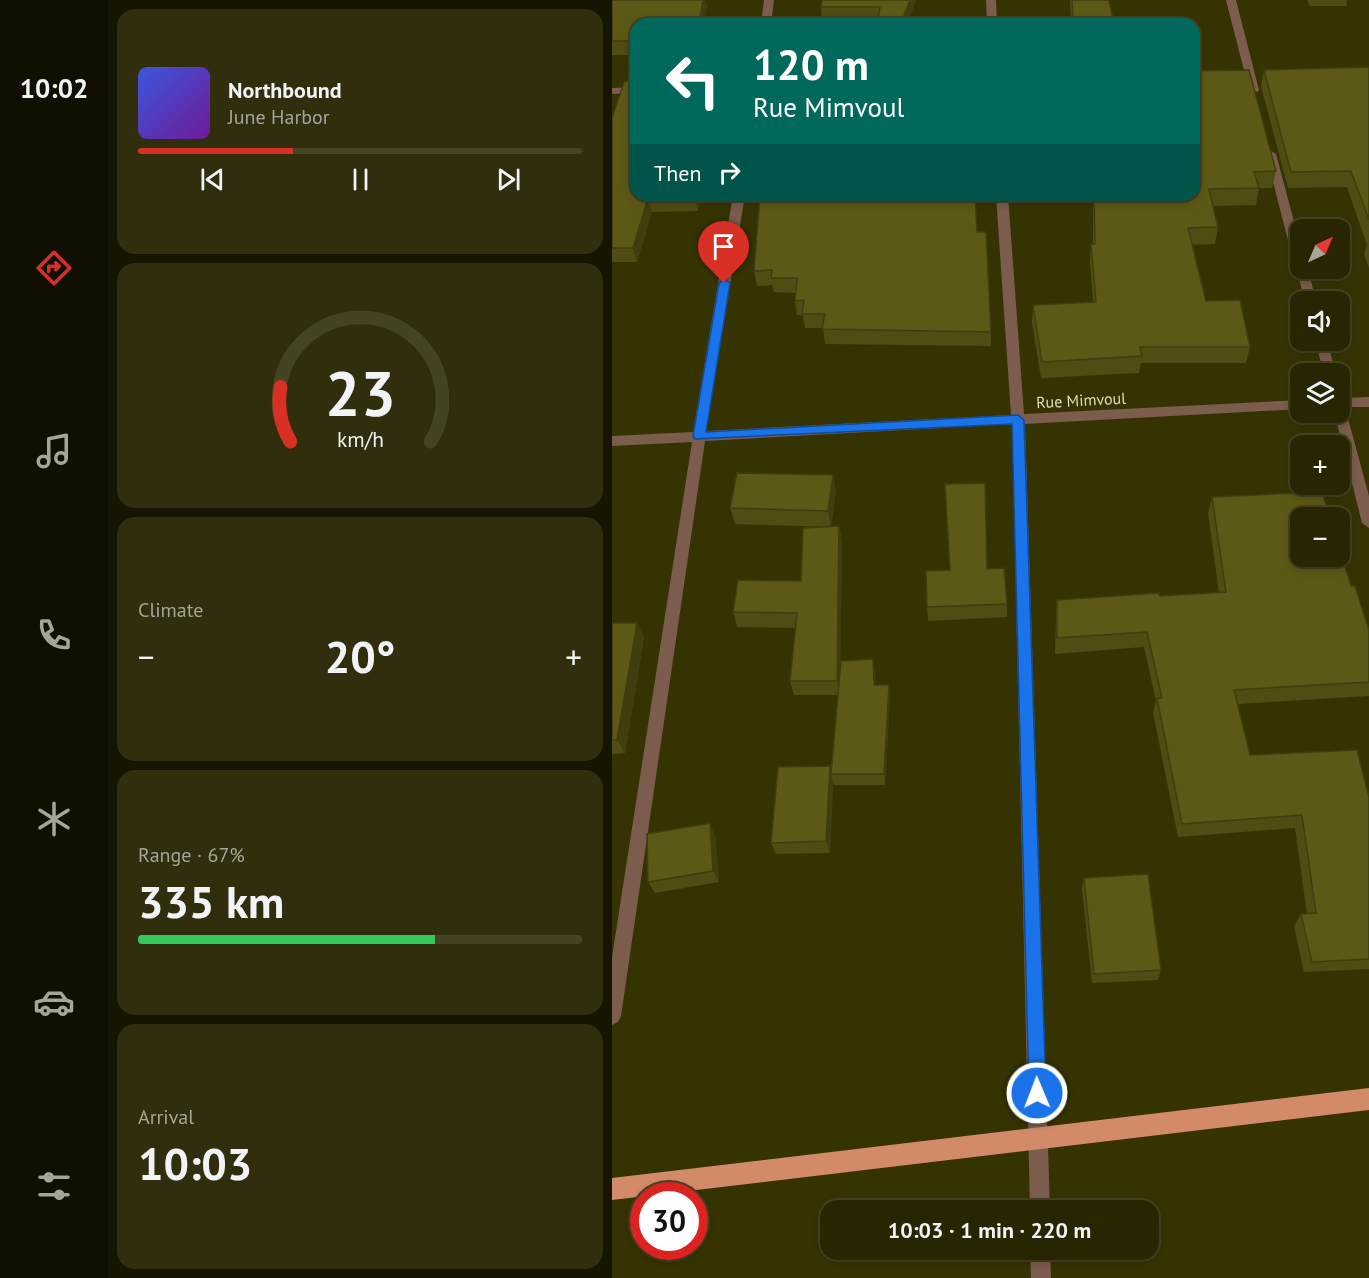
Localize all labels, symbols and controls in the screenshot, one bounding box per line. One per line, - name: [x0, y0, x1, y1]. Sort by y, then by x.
- text: 120 m: [753, 37, 869, 92]
- icon: left: [654, 42, 732, 120]
- text: 10:02: [20, 71, 88, 105]
- text: Northbound: [228, 76, 342, 104]
- text: Rue Mimvoul: [753, 90, 904, 124]
- text: June Harbor: [228, 104, 330, 130]
- icon: right: [713, 156, 746, 189]
- text: Then: [654, 159, 701, 187]
- icon: previous: [196, 163, 229, 196]
- icon: pause: [344, 163, 377, 196]
- icon: next: [492, 163, 525, 196]
- north arrow: [1290, 219, 1350, 279]
- map controls: [1290, 219, 1350, 567]
- pin: [698, 221, 749, 283]
- icon: arrive: [707, 230, 740, 263]
- icon: directions: [33, 247, 75, 289]
- button: sound: [1290, 291, 1350, 351]
- text: 23: [325, 352, 395, 433]
- button: layers: [1290, 363, 1350, 423]
- street label: Rue Mimvoul: [1036, 388, 1127, 412]
- text: km/h: [336, 426, 383, 454]
- icon: music: [33, 430, 75, 472]
- button: +: [1290, 435, 1350, 495]
- button: −: [1290, 507, 1350, 567]
- text: Climate: [138, 597, 204, 623]
- icon: phone: [33, 614, 75, 656]
- text: 20°: [325, 627, 395, 685]
- text: −: [138, 635, 155, 678]
- text: +: [565, 635, 582, 678]
- icon: climate: [33, 798, 75, 840]
- text: Range · 67%: [138, 842, 245, 868]
- text: 335 km: [138, 872, 284, 930]
- icon: car: [33, 981, 75, 1023]
- position arrow: [1005, 1061, 1069, 1125]
- text: Arrival: [138, 1104, 194, 1130]
- text: 10:03: [138, 1134, 252, 1192]
- icon: filters: [33, 1165, 75, 1207]
- speed limit sign: 30: [630, 1182, 708, 1260]
- text: 10:03 · 1 min · 220 m: [888, 1216, 1091, 1244]

